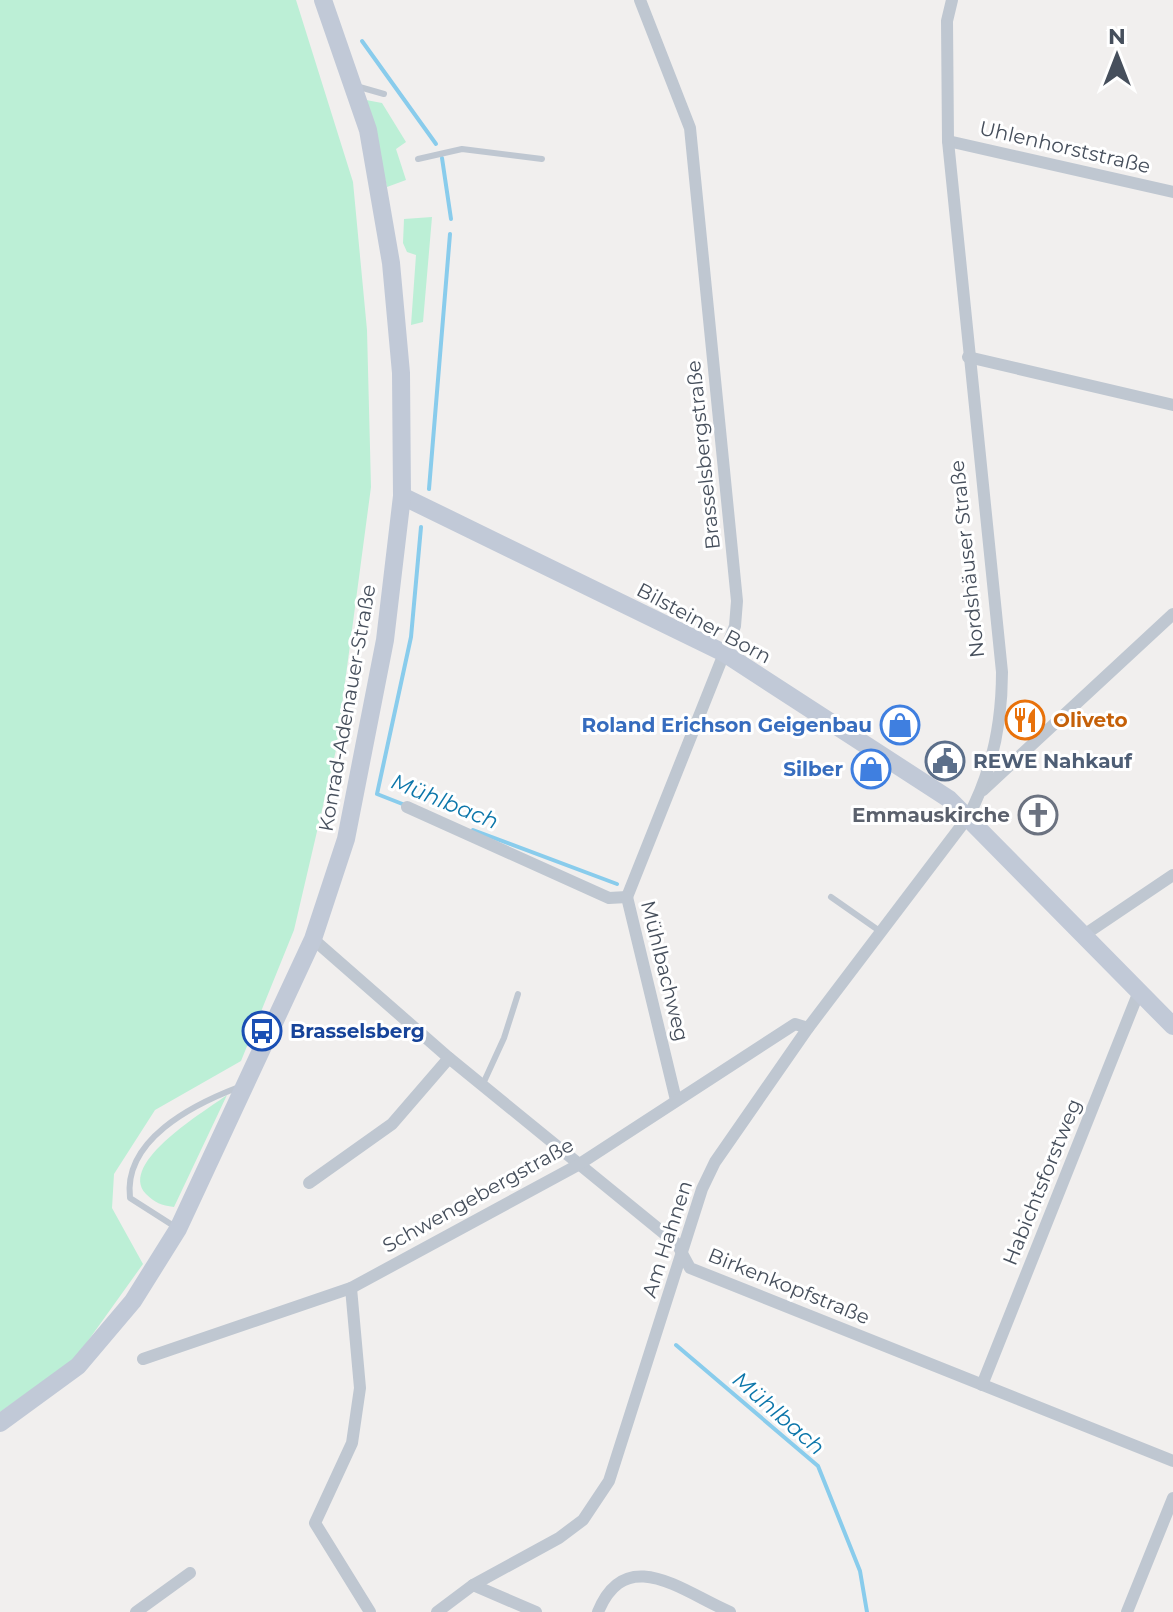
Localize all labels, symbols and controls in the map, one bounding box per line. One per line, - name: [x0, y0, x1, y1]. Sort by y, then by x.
- north arrow: [1077, 16, 1157, 96]
- text: N: [1108, 23, 1126, 50]
- street label: Uhlenhorststraße: [977, 116, 1153, 178]
- street label: Brasselsbergstraße: [681, 359, 725, 551]
- street label: Nordshäuser Straße: [945, 459, 989, 659]
- street label: Bilsteiner Born: [633, 578, 775, 668]
- street label: Konrad-Adenauer-Straße: [313, 583, 381, 833]
- restaurant icon: Oliveto: [1004, 699, 1046, 741]
- shop icon: Roland Erichson Geigenbau: [879, 704, 921, 746]
- place label: Oliveto: [1053, 708, 1128, 732]
- place label: Roland Erichson Geigenbau: [581, 713, 872, 737]
- public building icon: REWE Nahkauf: [924, 740, 966, 782]
- shop icon: Silber: [850, 748, 892, 790]
- place label: REWE Nahkauf: [973, 749, 1133, 773]
- place label: Silber: [783, 757, 843, 781]
- water label: Mühlbach: [387, 768, 502, 835]
- church icon: Emmauskirche: [1017, 794, 1059, 836]
- place label: Emmauskirche: [852, 803, 1010, 827]
- street label: Mühlbachweg: [636, 898, 694, 1044]
- bus stop icon: Brasselsberg: [241, 1010, 283, 1052]
- place label: Brasselsberg: [290, 1019, 425, 1043]
- street label: Habichtsforstweg: [998, 1095, 1086, 1269]
- street label: Schwengebergstraße: [378, 1132, 578, 1258]
- street label: Am Hahnen: [637, 1178, 697, 1300]
- street label: Birkenkopfstraße: [705, 1243, 873, 1329]
- water label: Mühlbach: [727, 1366, 830, 1461]

